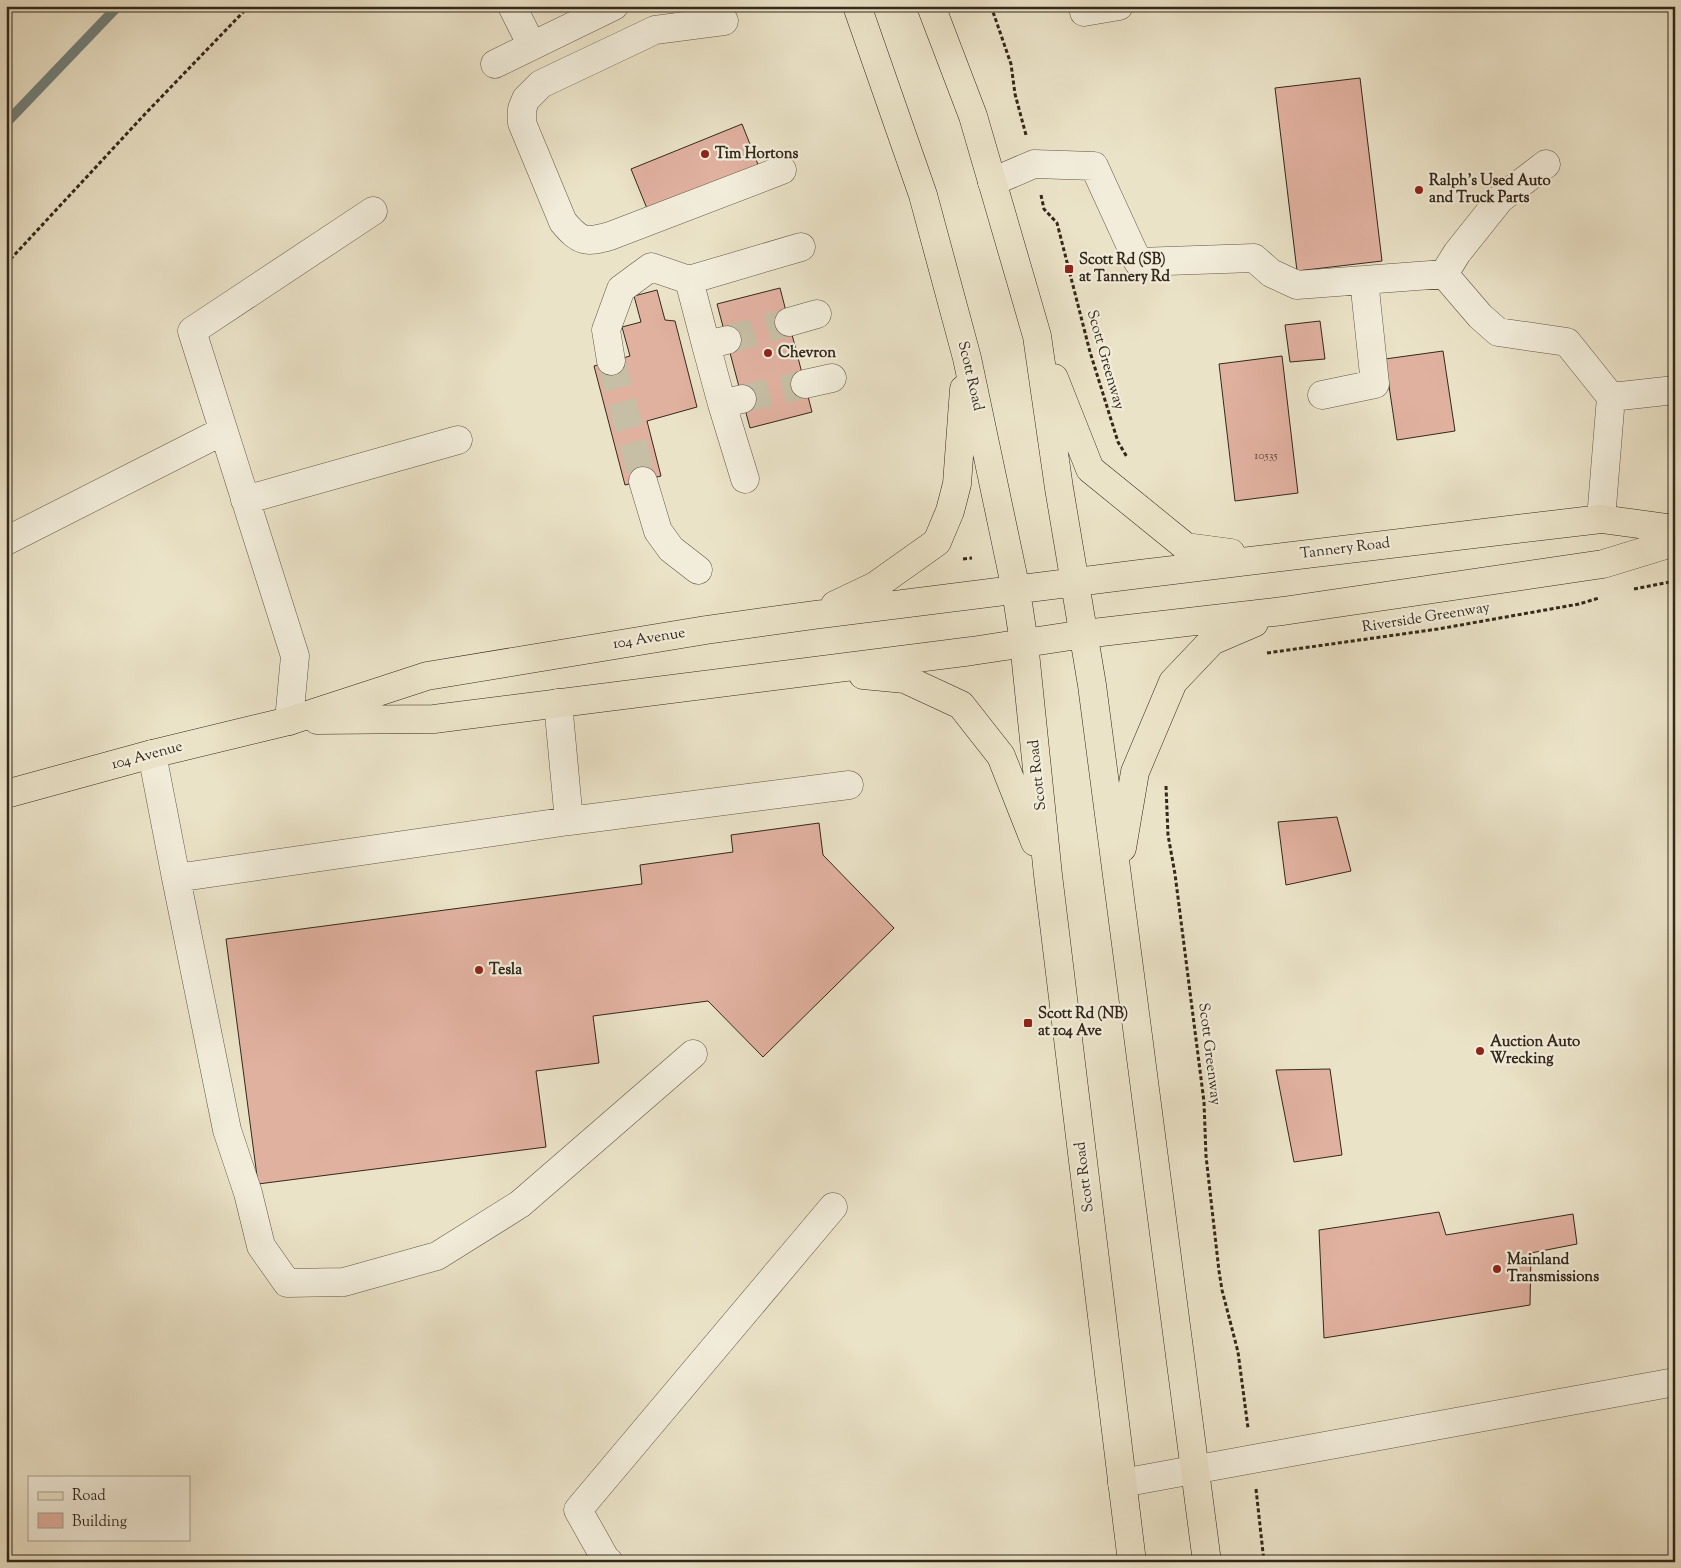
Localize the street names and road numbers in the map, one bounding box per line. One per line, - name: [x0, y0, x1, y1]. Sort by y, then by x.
- street label: Scott Greenway: [1081, 308, 1129, 413]
- street label: Scott Road: [952, 339, 988, 413]
- street label: Tannery Road: [1299, 533, 1392, 565]
- street label: Riverside Greenway: [1361, 597, 1492, 638]
- street label: 104 Avenue: [611, 623, 687, 655]
- street label: 104 Avenue: [109, 736, 185, 776]
- street label: Scott Road: [1024, 738, 1052, 811]
- street label: Scott Greenway: [1192, 1002, 1226, 1107]
- street label: Scott Road: [1070, 1140, 1100, 1214]

